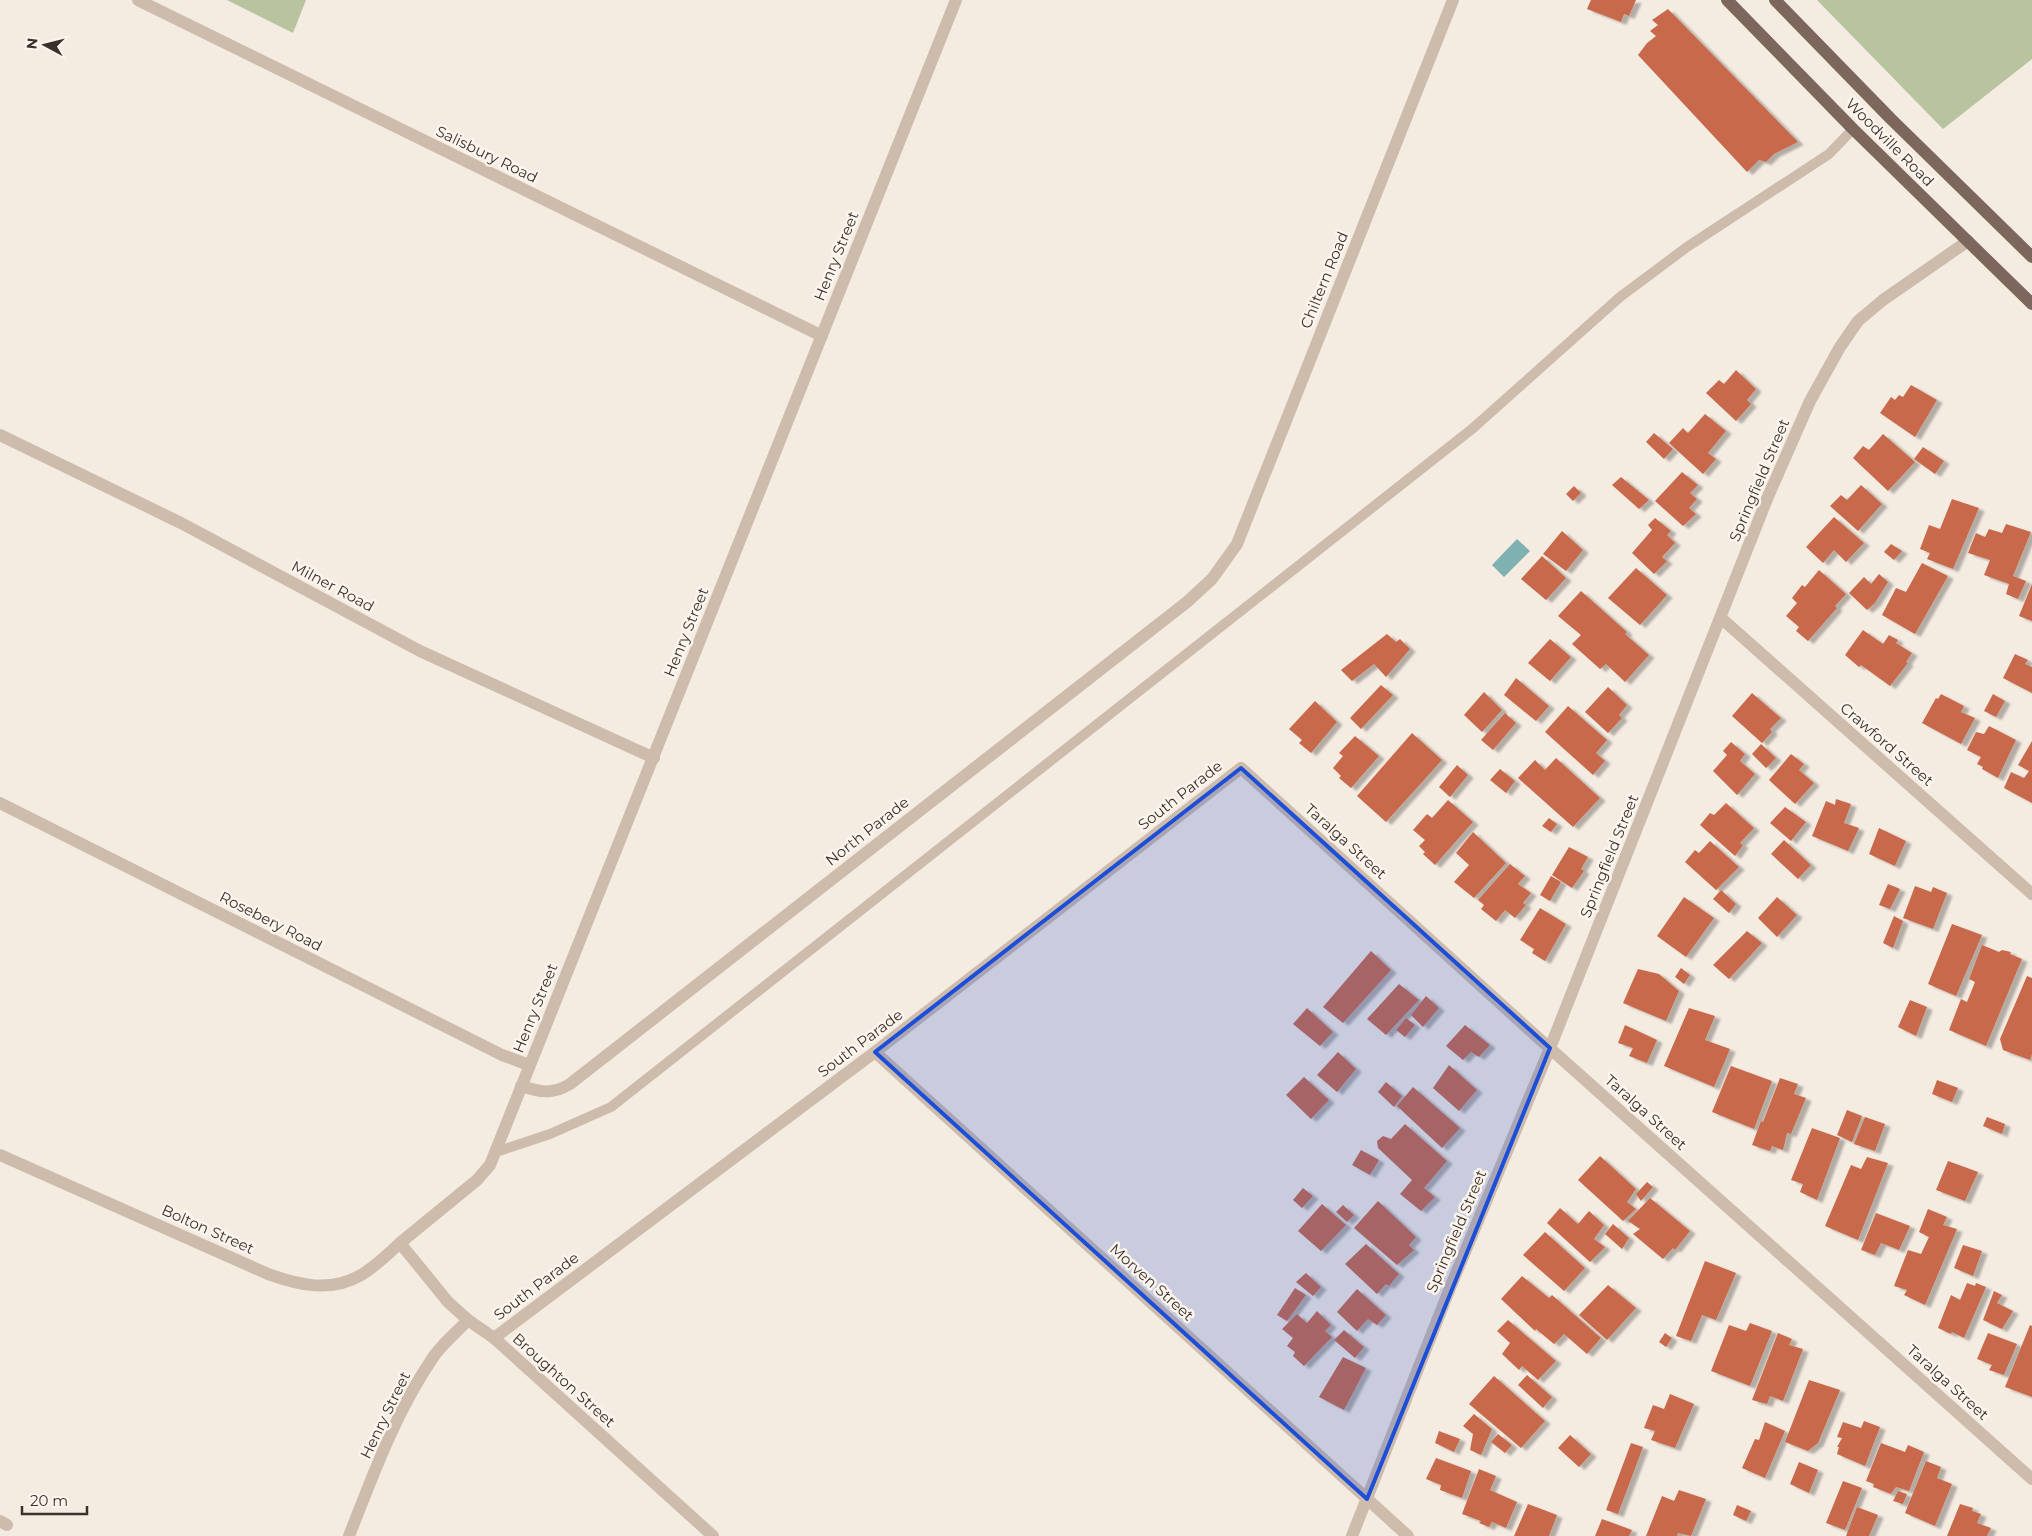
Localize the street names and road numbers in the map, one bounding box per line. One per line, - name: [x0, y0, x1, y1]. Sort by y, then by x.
- street label: Woodville Road: [1842, 94, 1938, 190]
- street label: Salisbury Road: [433, 121, 541, 187]
- street label: Henry Street: [809, 209, 863, 303]
- street label: Chiltern Road: [1296, 229, 1352, 331]
- street label: Springfield Street: [1725, 416, 1793, 544]
- street label: Milner Road: [288, 556, 378, 616]
- street label: Henry Street: [659, 585, 713, 679]
- street label: Crawford Street: [1836, 698, 1938, 790]
- street label: South Parade: [1134, 756, 1226, 834]
- street label: North Parade: [821, 792, 913, 870]
- street label: Springfield Street: [1576, 792, 1642, 920]
- street label: Taralga Street: [1301, 799, 1391, 883]
- street label: Rosebery Road: [216, 887, 326, 955]
- street label: Henry Street: [508, 961, 562, 1055]
- street label: South Parade: [814, 1005, 906, 1081]
- street label: Taralga Street: [1601, 1070, 1691, 1154]
- street label: Springfield Street: [1422, 1167, 1490, 1295]
- street label: Bolton Street: [159, 1200, 257, 1258]
- street label: Morven Street: [1106, 1239, 1198, 1325]
- street label: South Parade: [490, 1248, 582, 1324]
- street label: Broughton Street: [509, 1329, 619, 1431]
- street label: Taralga Street: [1903, 1340, 1993, 1424]
- street label: Henry Street: [356, 1368, 414, 1462]

